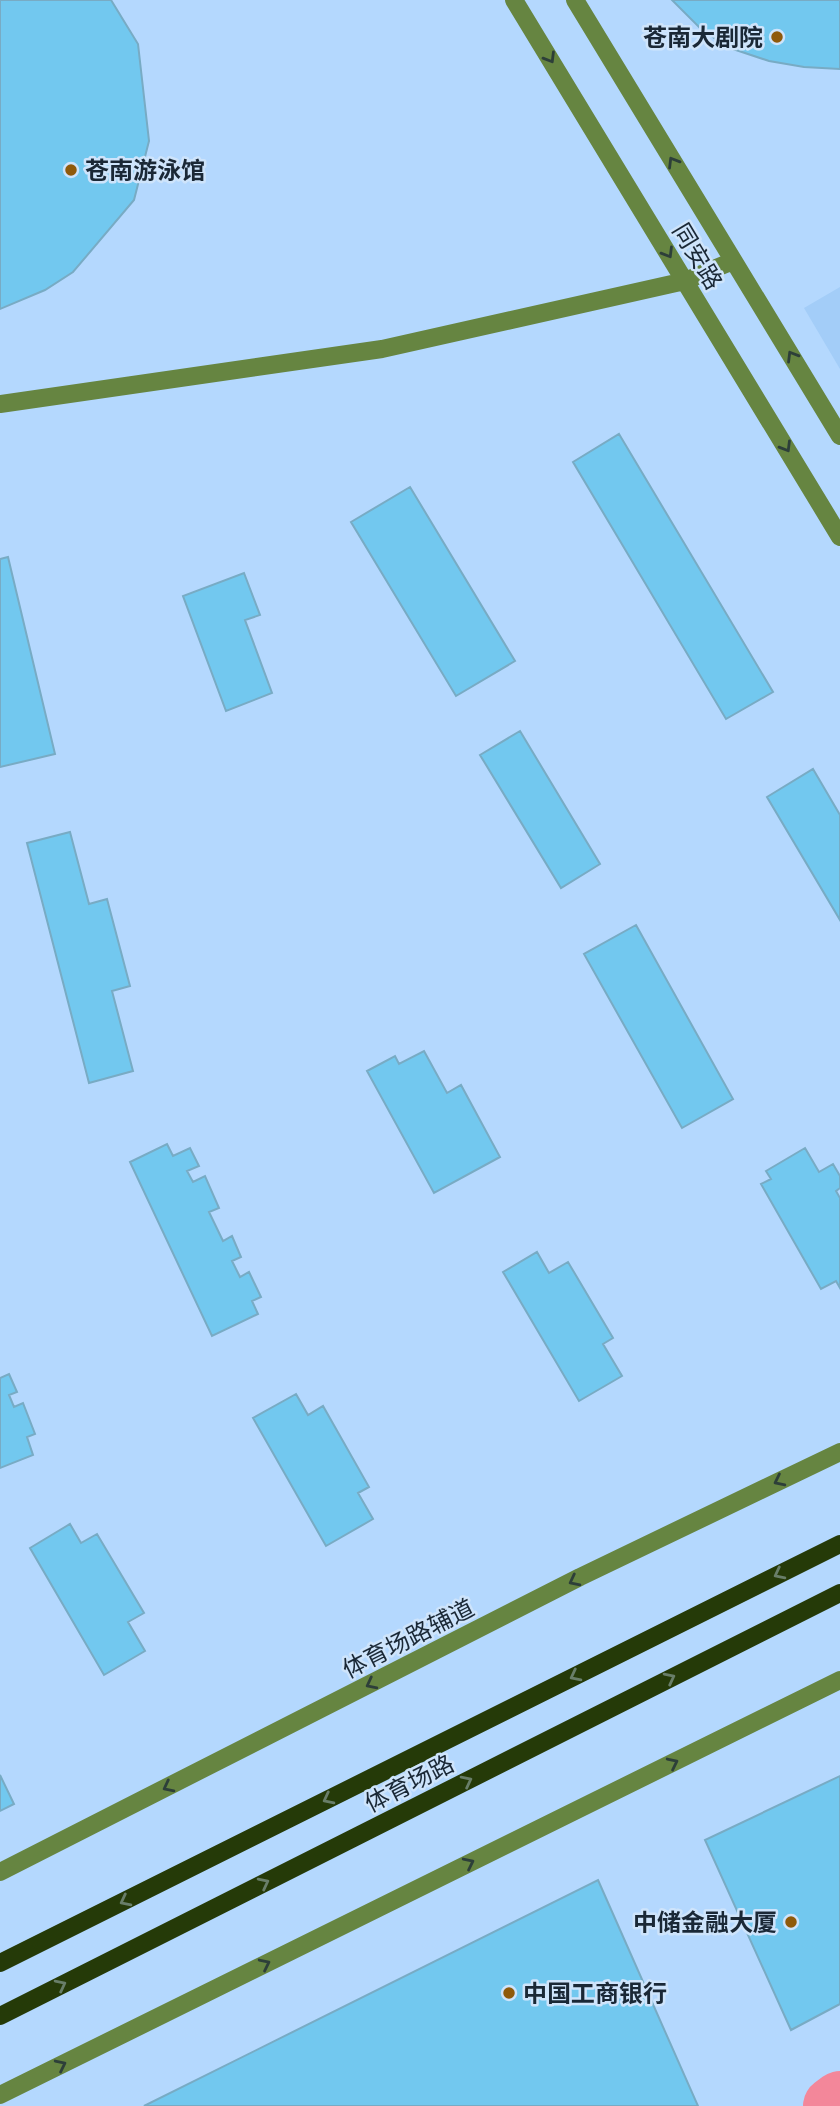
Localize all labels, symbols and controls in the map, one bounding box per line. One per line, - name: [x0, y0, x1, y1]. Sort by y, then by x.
- place label: 苍南大剧院: [643, 21, 763, 53]
- marker: 苍南大剧院: [769, 29, 785, 45]
- one-way arrow: [541, 51, 554, 64]
- place label: 苍南游泳馆: [85, 154, 205, 186]
- one-way arrow: [669, 157, 682, 170]
- marker: 苍南游泳馆: [63, 162, 79, 178]
- street label: 同安路: [666, 217, 730, 295]
- one-way arrow: [659, 245, 672, 258]
- one-way arrow: [787, 351, 800, 364]
- one-way arrow: [777, 440, 790, 453]
- one-way arrow: [774, 1473, 786, 1487]
- one-way arrow: [774, 1566, 786, 1580]
- one-way arrow: [569, 1572, 581, 1586]
- street label: 体育场路辅道: [337, 1591, 479, 1685]
- one-way arrow: [570, 1667, 582, 1681]
- one-way arrow: [663, 1673, 676, 1687]
- one-way arrow: [366, 1675, 378, 1689]
- street label: 体育场路: [359, 1747, 459, 1819]
- one-way arrow: [666, 1757, 678, 1771]
- one-way arrow: [460, 1775, 472, 1789]
- one-way arrow: [163, 1778, 175, 1792]
- one-way arrow: [323, 1791, 335, 1805]
- one-way arrow: [462, 1858, 474, 1872]
- one-way arrow: [257, 1878, 269, 1892]
- one-way arrow: [120, 1893, 132, 1907]
- place label: 中储金融大厦: [633, 1906, 777, 1938]
- marker: 中储金融大厦: [783, 1914, 799, 1930]
- one-way arrow: [258, 1959, 270, 1973]
- place label: 中国工商银行: [523, 1977, 667, 2009]
- one-way arrow: [54, 1980, 66, 1994]
- marker: 中国工商银行: [501, 1985, 517, 2001]
- one-way arrow: [54, 2059, 66, 2073]

